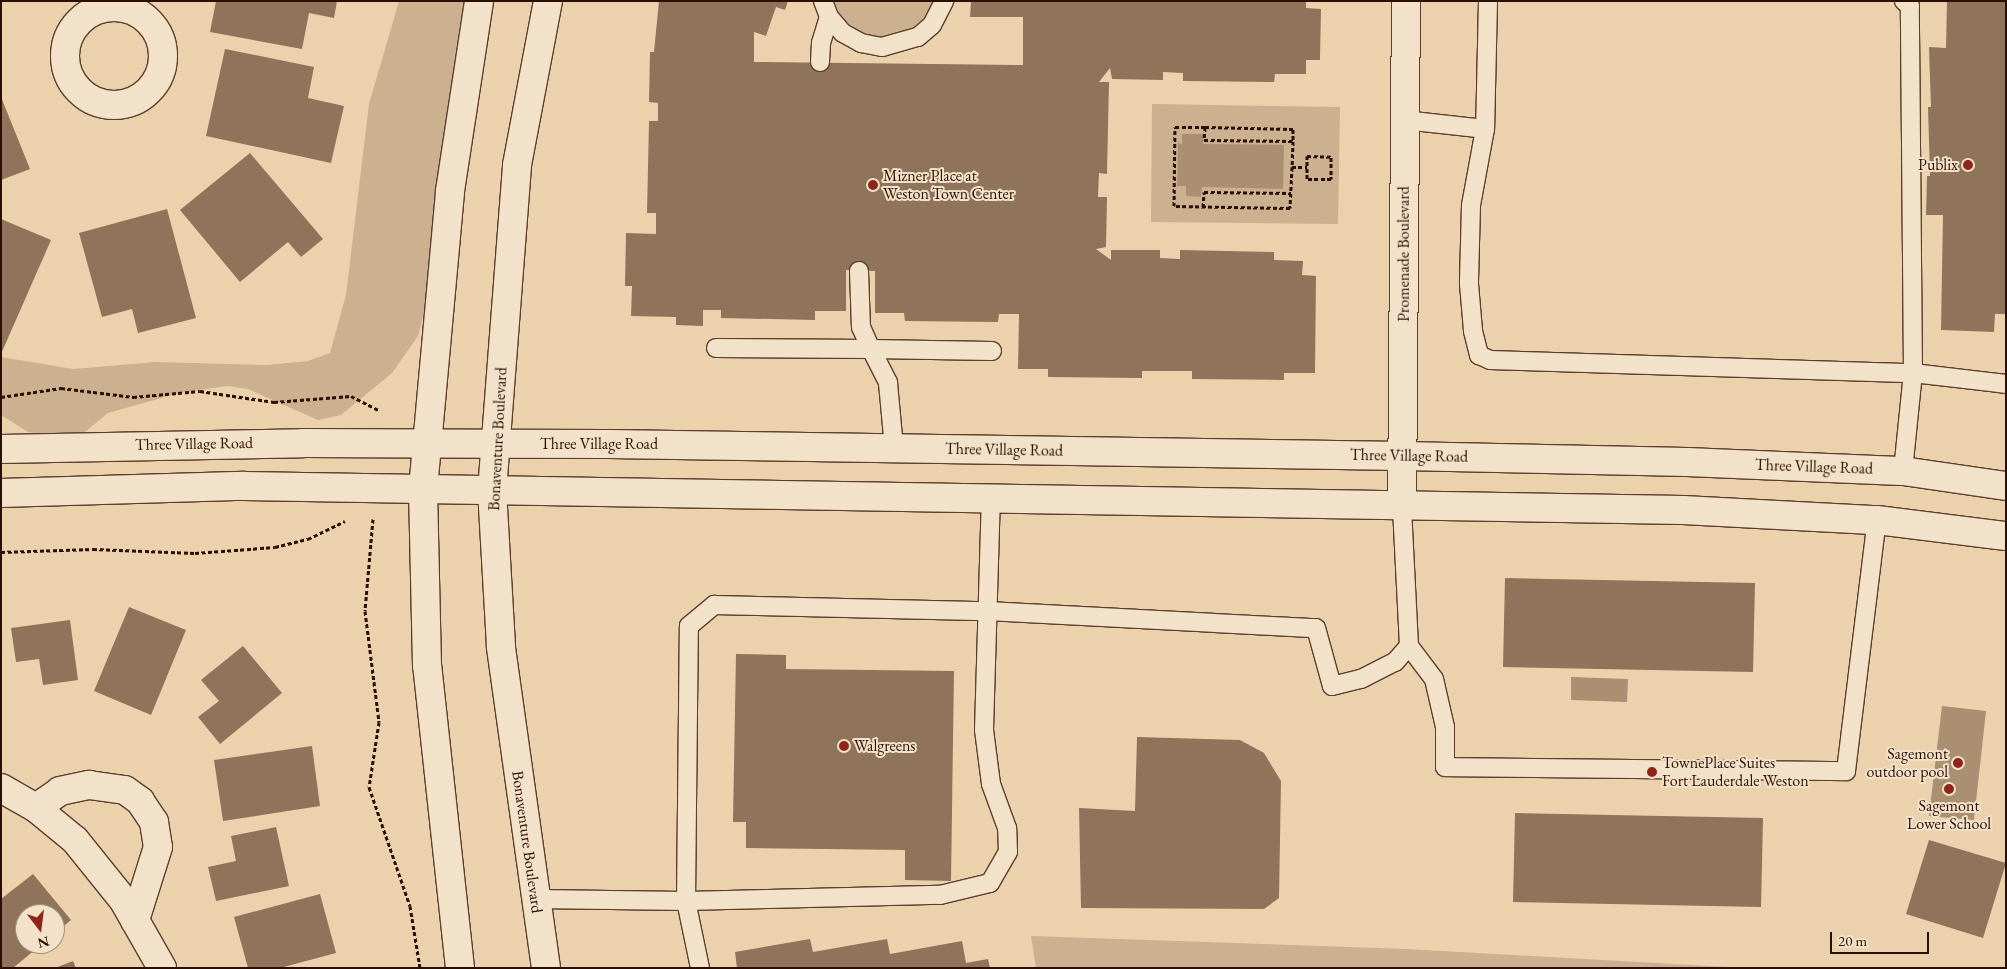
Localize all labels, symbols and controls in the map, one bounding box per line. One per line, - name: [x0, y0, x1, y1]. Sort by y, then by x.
- place label: Publix: [1918, 155, 1958, 175]
- marker: Publix: [1962, 159, 1974, 171]
- place label: Mizner Place at Weston Town Center: [883, 166, 1014, 204]
- marker: Mizner Place at Weston Town Center: [867, 179, 879, 191]
- street label: Promenade Boulevard: [1394, 186, 1414, 322]
- street label: Bonaventure Boulevard: [485, 367, 511, 511]
- street label: Three Village Road: [135, 433, 253, 455]
- street label: Three Village Road: [540, 434, 658, 454]
- street label: Three Village Road: [945, 439, 1063, 461]
- street label: Three Village Road: [1350, 445, 1468, 467]
- street label: Three Village Road: [1755, 455, 1873, 479]
- place label: Walgreens: [854, 736, 916, 756]
- marker: Walgreens: [838, 740, 850, 752]
- place label: Sagemont outdoor pool: [1866, 744, 1948, 782]
- place label: TownePlace Suites Fort Lauderdale Weston: [1662, 753, 1809, 791]
- marker: Sagemont outdoor pool: [1952, 757, 1964, 769]
- marker: TownePlace Suites Fort Lauderdale Weston: [1646, 766, 1658, 778]
- street label: Bonaventure Boulevard: [507, 769, 547, 915]
- marker: Sagemont Lower School: [1943, 783, 1955, 795]
- place label: Sagemont Lower School: [1907, 796, 1991, 834]
- north arrow: [15, 904, 65, 954]
- scale bar: [1832, 922, 1931, 954]
- text: 20 m: [1838, 931, 1867, 950]
- text: N: [36, 932, 51, 953]

